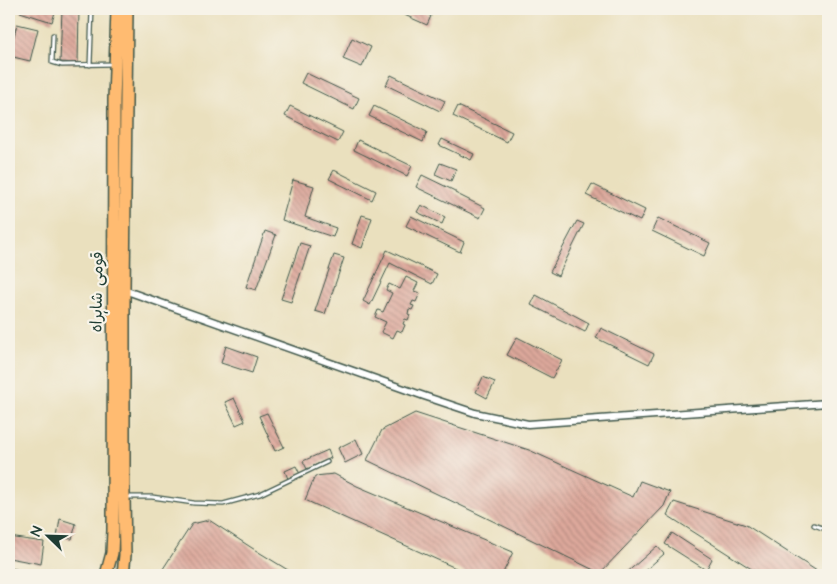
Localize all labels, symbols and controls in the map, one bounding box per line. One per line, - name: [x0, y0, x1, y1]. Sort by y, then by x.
- street label: قومی شاہراہ: [85, 251, 110, 333]
- north arrow: [22, 512, 72, 562]
- text: N: [26, 523, 48, 539]

